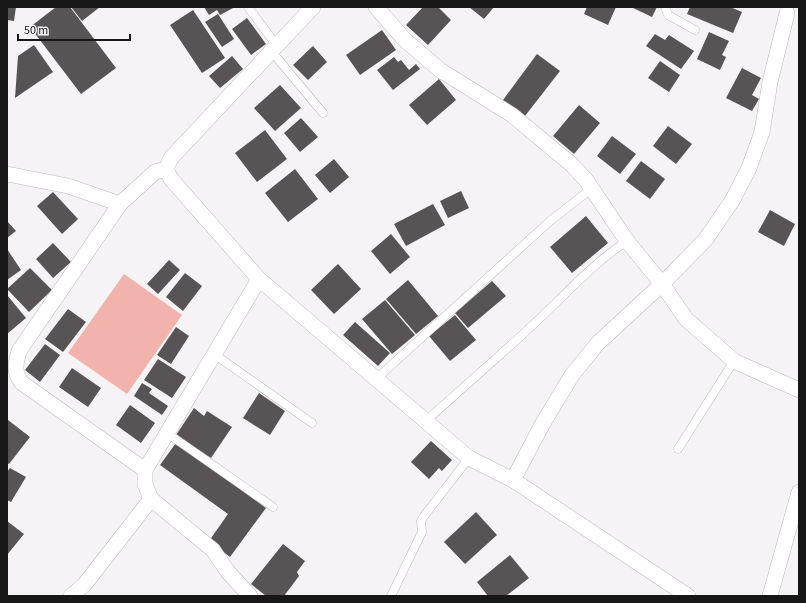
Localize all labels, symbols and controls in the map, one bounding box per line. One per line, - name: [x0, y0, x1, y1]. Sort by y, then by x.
- scale bar: [18, 16, 130, 42]
- text: 50 m: [24, 22, 48, 39]

